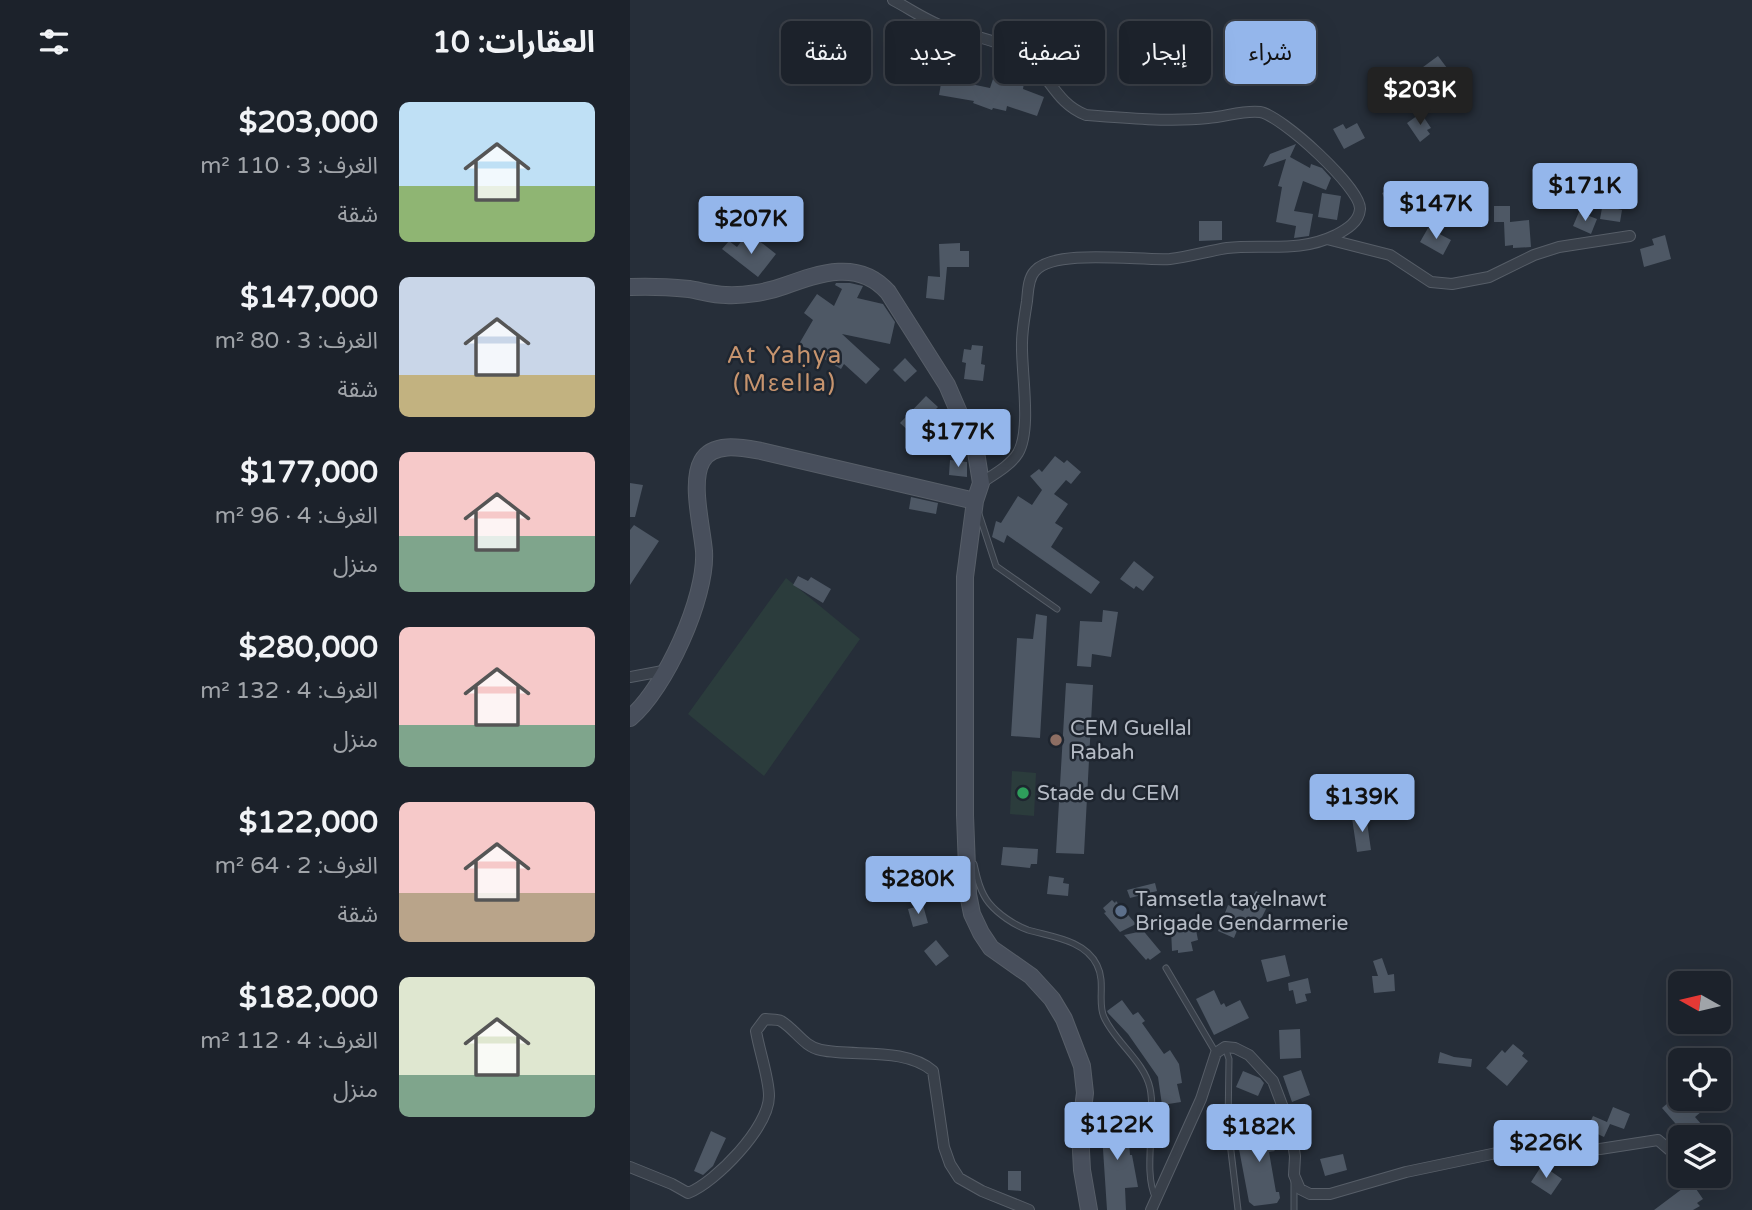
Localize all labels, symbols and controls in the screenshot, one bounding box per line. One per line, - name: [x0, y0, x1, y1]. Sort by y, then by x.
- chip: شقة: [781, 21, 871, 84]
- chip: جديد: [885, 21, 980, 84]
- chip: تصفية: [994, 21, 1105, 84]
- chip: إيجار: [1119, 21, 1211, 84]
- chip: شراء: [1225, 21, 1316, 84]
- icon: filters: [35, 23, 73, 61]
- text: العقارات: 10: [432, 24, 595, 61]
- pin: $203K: [1371, 68, 1469, 127]
- text: $203K: [1384, 76, 1456, 104]
- text: $203,000: [239, 104, 378, 141]
- icon: home: [455, 130, 539, 214]
- text: الغرف: 3 · 110 m²: [200, 152, 378, 180]
- pin: $171K: [1536, 164, 1634, 223]
- text: $171K: [1549, 172, 1621, 200]
- pin: $147K: [1387, 182, 1485, 241]
- text: $147K: [1400, 190, 1472, 218]
- pin: $207K: [702, 196, 800, 256]
- text: شقة: [337, 201, 378, 229]
- text: $207K: [715, 205, 787, 233]
- text: $147,000: [240, 279, 378, 316]
- icon: home: [455, 305, 539, 389]
- text: الغرف: 3 · 80 m²: [215, 327, 378, 355]
- district label: At Yaḥya (Mεella): [727, 341, 843, 398]
- text: شقة: [337, 376, 378, 404]
- pin: $177K: [909, 410, 1007, 469]
- text: $177K: [922, 418, 994, 446]
- text: $177,000: [240, 454, 378, 491]
- icon: home: [455, 480, 539, 564]
- text: الغرف: 4 · 96 m²: [215, 502, 378, 530]
- text: منزل: [333, 551, 378, 579]
- text: $280,000: [239, 629, 378, 666]
- icon: home: [455, 655, 539, 739]
- text: الغرف: 4 · 132 m²: [200, 677, 378, 705]
- place label: CEM Guellal Rabah: [1070, 716, 1192, 765]
- text: منزل: [333, 726, 378, 754]
- marker: CEM Guellal Rabah: [1048, 732, 1064, 748]
- pin: $139K: [1313, 774, 1411, 834]
- place label: Stade du CEM: [1037, 781, 1180, 806]
- text: $139K: [1326, 783, 1398, 811]
- marker: Stade du CEM: [1015, 785, 1031, 801]
- text: $122,000: [239, 804, 378, 841]
- icon: home: [455, 830, 539, 914]
- text: الغرف: 2 · 64 m²: [215, 852, 378, 880]
- pin: $280K: [869, 856, 967, 916]
- text: $280K: [882, 865, 954, 893]
- place label: Tamsetla taɣelnawt Brigade Gendarmerie: [1135, 887, 1348, 936]
- text: شقة: [337, 901, 378, 929]
- marker: Tamsetla taɣelnawt Brigade Gendarmerie: [1113, 903, 1129, 919]
- north arrow: [1668, 971, 1731, 1034]
- map controls: [1668, 971, 1731, 1188]
- text: $182,000: [239, 979, 378, 1016]
- icon: home: [455, 1005, 539, 1089]
- text: الغرف: 4 · 112 m²: [200, 1027, 378, 1055]
- button: locate: [1668, 1048, 1731, 1111]
- text: منزل: [333, 1076, 378, 1104]
- pin: $122K: [1068, 1102, 1166, 1162]
- pin: $182K: [1210, 1104, 1308, 1164]
- text: $122K: [1081, 1111, 1153, 1139]
- text: $182K: [1223, 1113, 1295, 1141]
- pin: $226K: [1497, 1120, 1595, 1180]
- button: layers: [1668, 1125, 1731, 1188]
- text: $226K: [1510, 1129, 1582, 1157]

